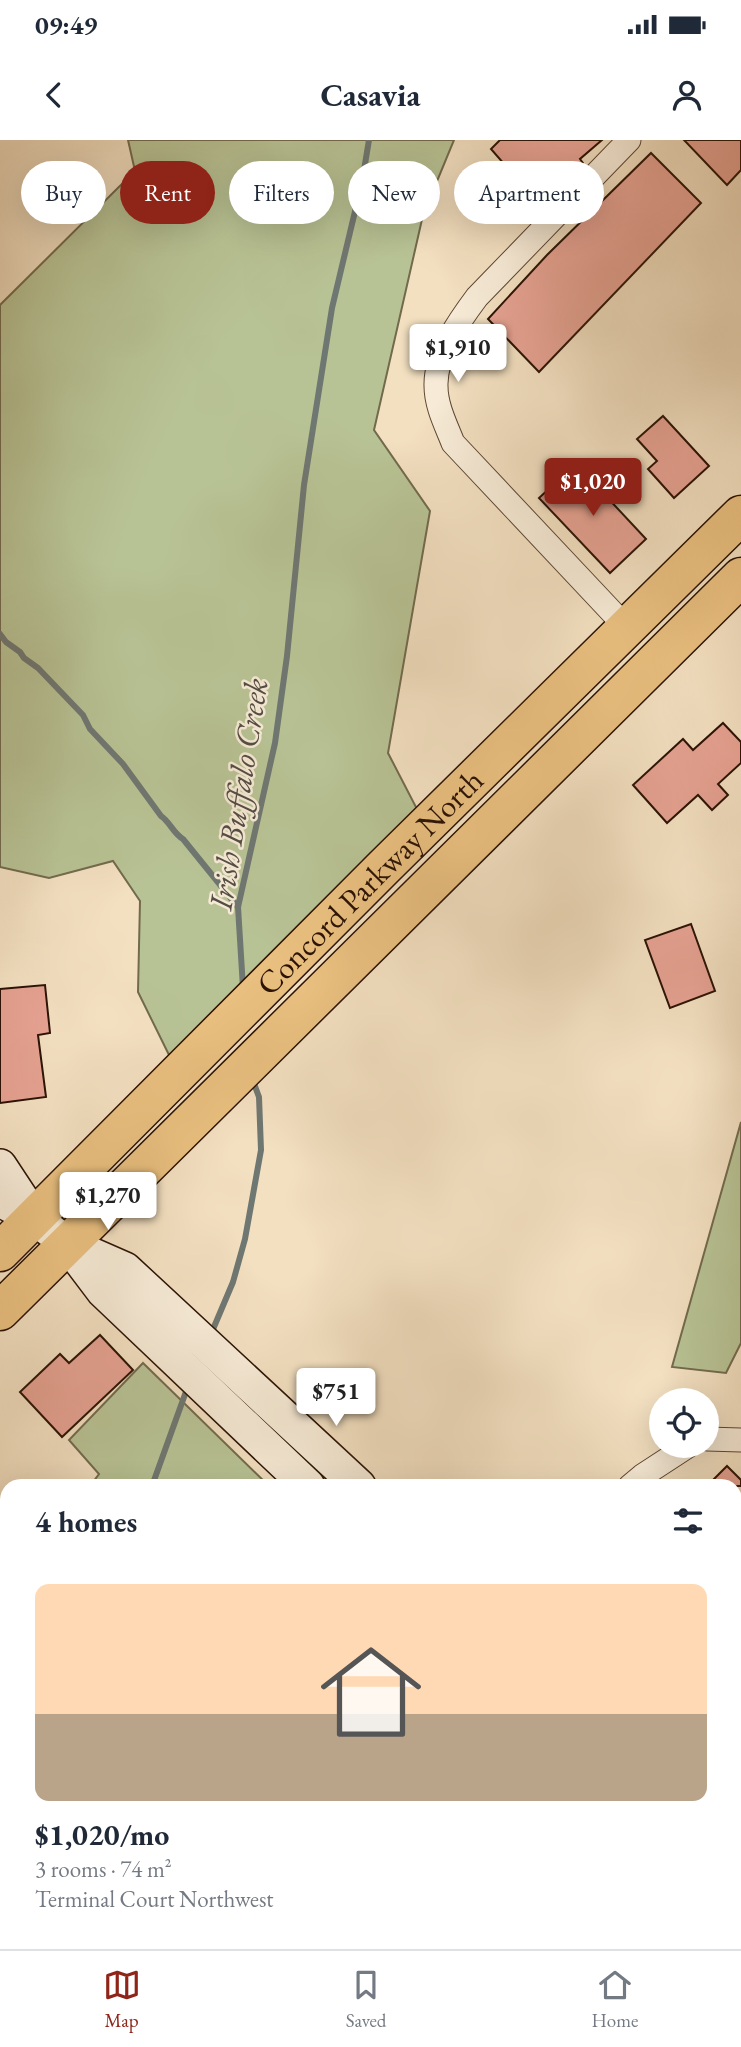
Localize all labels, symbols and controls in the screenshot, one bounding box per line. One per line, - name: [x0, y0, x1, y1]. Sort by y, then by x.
- text: 09:49: [35, 8, 97, 42]
- text: Casavia: [321, 74, 421, 116]
- icon: back: [35, 76, 73, 114]
- icon: person: [668, 76, 706, 114]
- chip: Buy: [21, 161, 106, 224]
- chip: Rent: [120, 161, 215, 224]
- chip: Filters: [229, 161, 334, 224]
- chip: New: [348, 161, 440, 224]
- chip: Apartment: [454, 161, 604, 224]
- pin: $1,910: [401, 324, 515, 384]
- text: $1,910: [426, 332, 490, 362]
- pin: $1,020: [536, 458, 650, 518]
- text: $1,020: [561, 466, 625, 496]
- water label: Irish Buffalo Creek: [198, 675, 278, 914]
- street label: Concord Parkway North: [247, 760, 492, 1004]
- pin: $1,270: [51, 1172, 165, 1232]
- text: $1,270: [76, 1180, 140, 1210]
- pin: $751: [295, 1368, 377, 1428]
- text: $751: [312, 1376, 360, 1406]
- map controls: [649, 1388, 719, 1458]
- button: locate: [649, 1388, 719, 1458]
- text: 4 homes: [35, 1502, 137, 1541]
- icon: filters: [669, 1502, 707, 1540]
- icon: home: [308, 1629, 434, 1755]
- text: $1,020/mo: [35, 1815, 169, 1854]
- text: 3 rooms · 74 m²: [35, 1854, 172, 1884]
- text: Terminal Court Northwest: [35, 1884, 274, 1914]
- tab: Map: [103, 1966, 141, 2033]
- tab: Saved: [346, 1966, 386, 2033]
- tab: Home: [591, 1966, 638, 2033]

